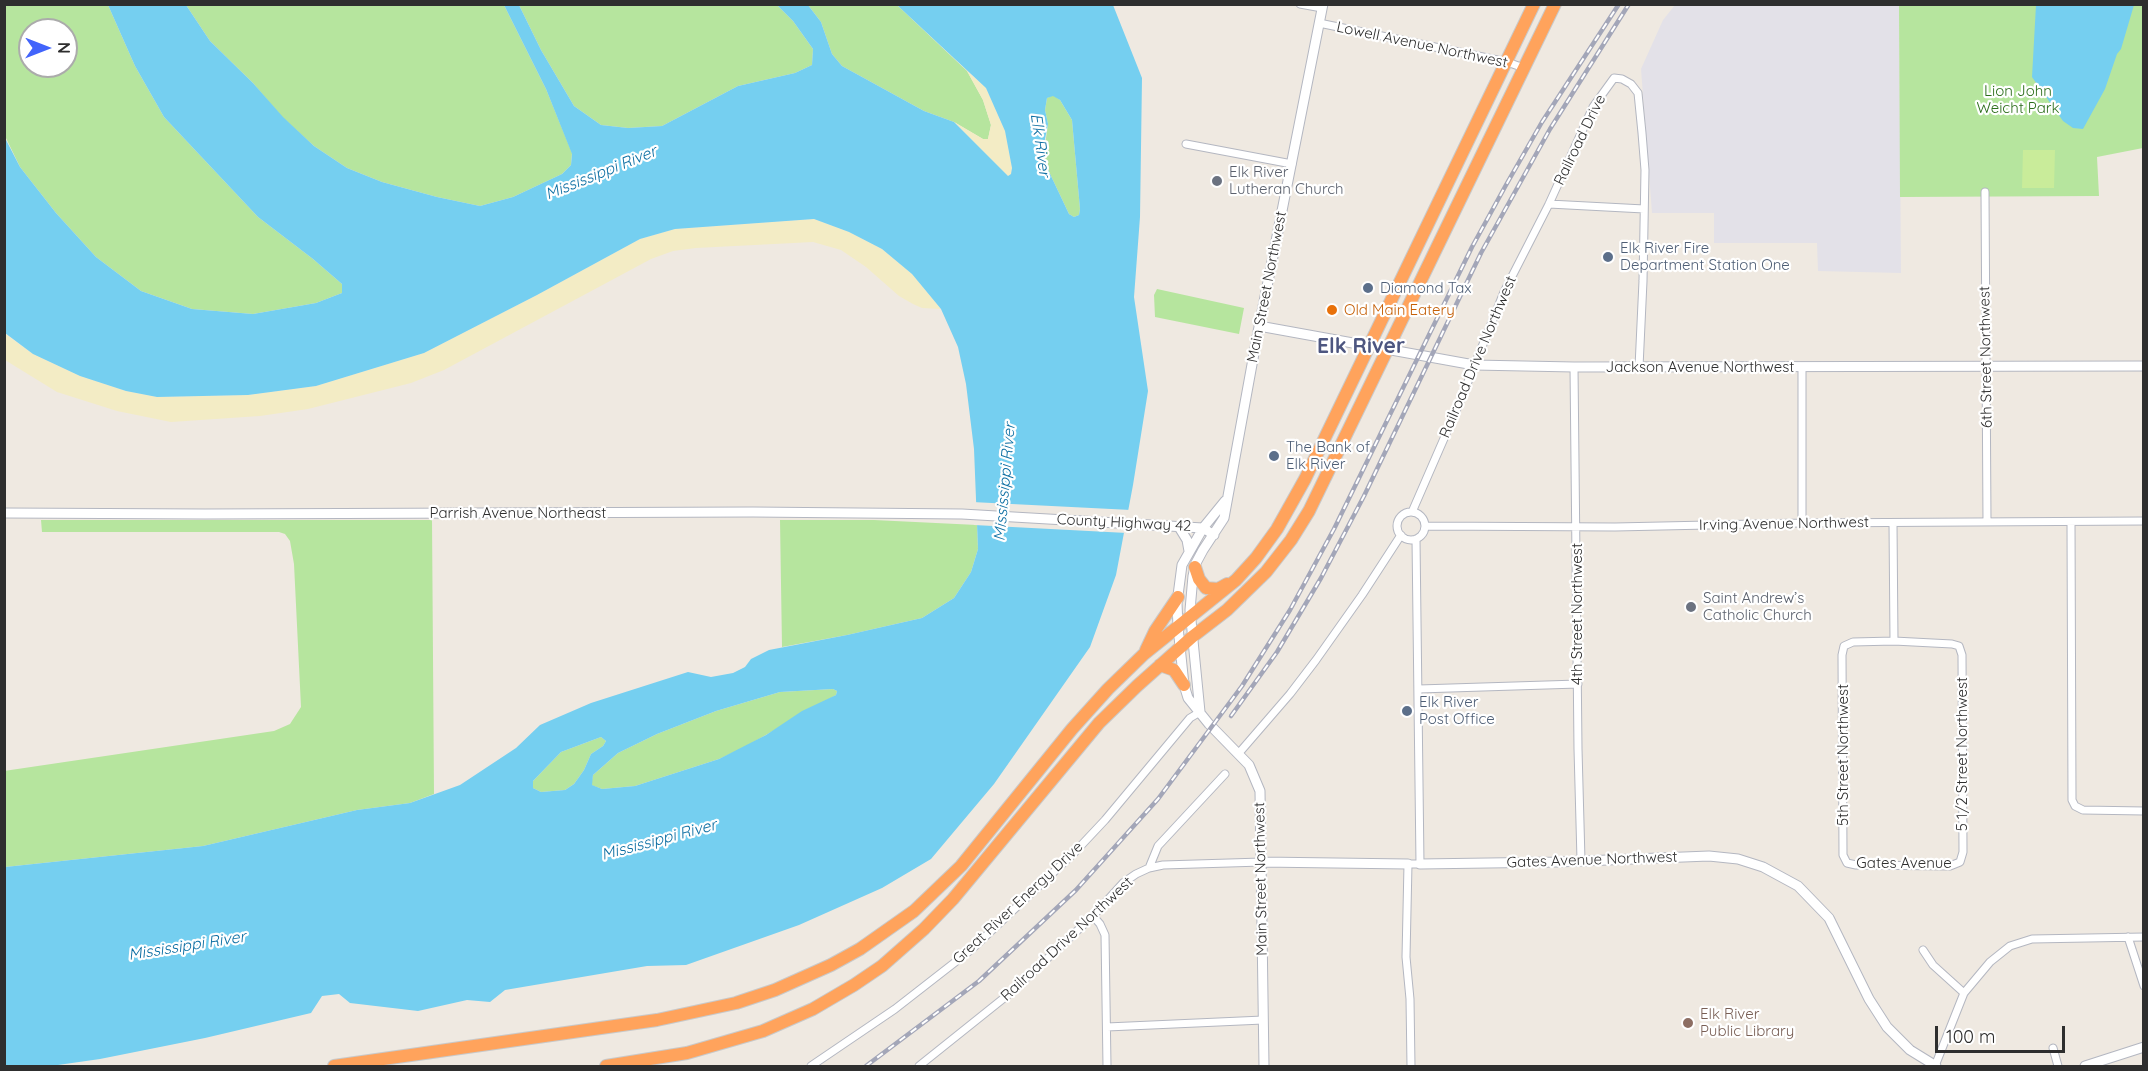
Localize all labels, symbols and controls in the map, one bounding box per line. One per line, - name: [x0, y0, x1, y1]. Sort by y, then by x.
- north arrow: [18, 18, 78, 78]
- street label: Lowell Avenue Northwest: [1335, 18, 1509, 72]
- text: N: [54, 42, 74, 54]
- park label: Lion John Weicht Park: [1976, 82, 2060, 117]
- street label: Railroad Drive: [1550, 92, 1610, 188]
- water label: Elk River: [1026, 112, 1054, 178]
- water label: Mississippi River: [542, 142, 660, 204]
- place label: Elk River Lutheran Church: [1229, 163, 1344, 198]
- marker: Elk River Lutheran Church: [1210, 174, 1224, 188]
- street label: Main Street Northwest: [1243, 210, 1291, 364]
- place label: Elk River Fire Department Station One: [1620, 239, 1790, 274]
- marker: Elk River Fire Department Station One: [1601, 250, 1615, 264]
- street label: Railroad Drive Northwest: [1436, 273, 1520, 441]
- place label: Diamond Tax: [1380, 279, 1472, 297]
- marker: Diamond Tax: [1361, 281, 1375, 295]
- street label: 6th Street Northwest: [1976, 286, 1996, 428]
- place label: Old Main Eatery: [1344, 301, 1455, 319]
- marker: Old Main Eatery: [1325, 303, 1339, 317]
- district label: Elk River: [1317, 334, 1405, 360]
- street label: Jackson Avenue Northwest: [1606, 358, 1794, 376]
- water label: Mississippi River: [990, 422, 1020, 542]
- place label: The Bank of Elk River: [1286, 438, 1370, 473]
- marker: The Bank of Elk River: [1267, 449, 1281, 463]
- street label: Parrish Avenue Northeast: [430, 504, 606, 522]
- street label: County Highway 42: [1056, 510, 1192, 536]
- street label: Irving Avenue Northwest: [1699, 514, 1869, 534]
- street label: 4th Street Northwest: [1568, 543, 1586, 685]
- place label: Saint Andrew’s Catholic Church: [1703, 589, 1812, 624]
- marker: Saint Andrew’s Catholic Church: [1684, 600, 1698, 614]
- street label: 5 1/2 Street Northwest: [1953, 677, 1971, 831]
- street label: 5th Street Northwest: [1834, 684, 1852, 826]
- place label: Elk River Post Office: [1419, 693, 1495, 728]
- marker: Elk River Post Office: [1400, 704, 1414, 718]
- street label: Main Street Northwest: [1251, 802, 1271, 956]
- water label: Mississippi River: [599, 815, 719, 865]
- street label: Great River Energy Drive: [949, 838, 1087, 968]
- street label: Gates Avenue Northwest: [1506, 848, 1678, 872]
- street label: Gates Avenue: [1856, 854, 1952, 872]
- street label: Railroad Drive Northwest: [997, 873, 1137, 1005]
- water label: Mississippi River: [127, 927, 247, 965]
- place label: Elk River Public Library: [1700, 1005, 1794, 1040]
- scale bar: [1938, 1014, 2068, 1052]
- marker: Elk River Public Library: [1681, 1016, 1695, 1030]
- text: 100 m: [1946, 1025, 1995, 1048]

